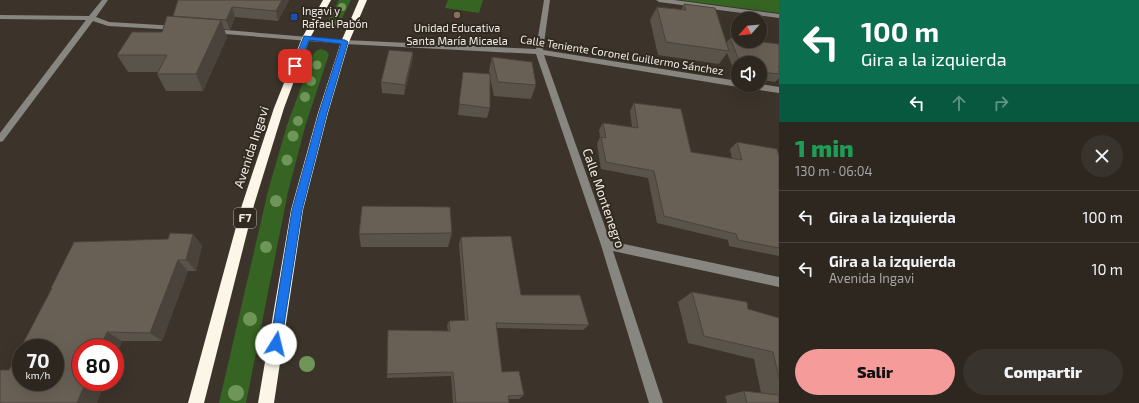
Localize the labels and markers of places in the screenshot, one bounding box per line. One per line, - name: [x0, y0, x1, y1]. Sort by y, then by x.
- place label: Ingavi y Rafael Pabón: [302, 4, 368, 30]
- marker: Unidad Educativa Santa María Micaela: [452, 10, 462, 20]
- marker: Ingavi y Rafael Pabón: [289, 12, 299, 22]
- place label: Unidad Educativa Santa María Micaela: [406, 21, 508, 47]
- pin: [278, 49, 312, 83]

